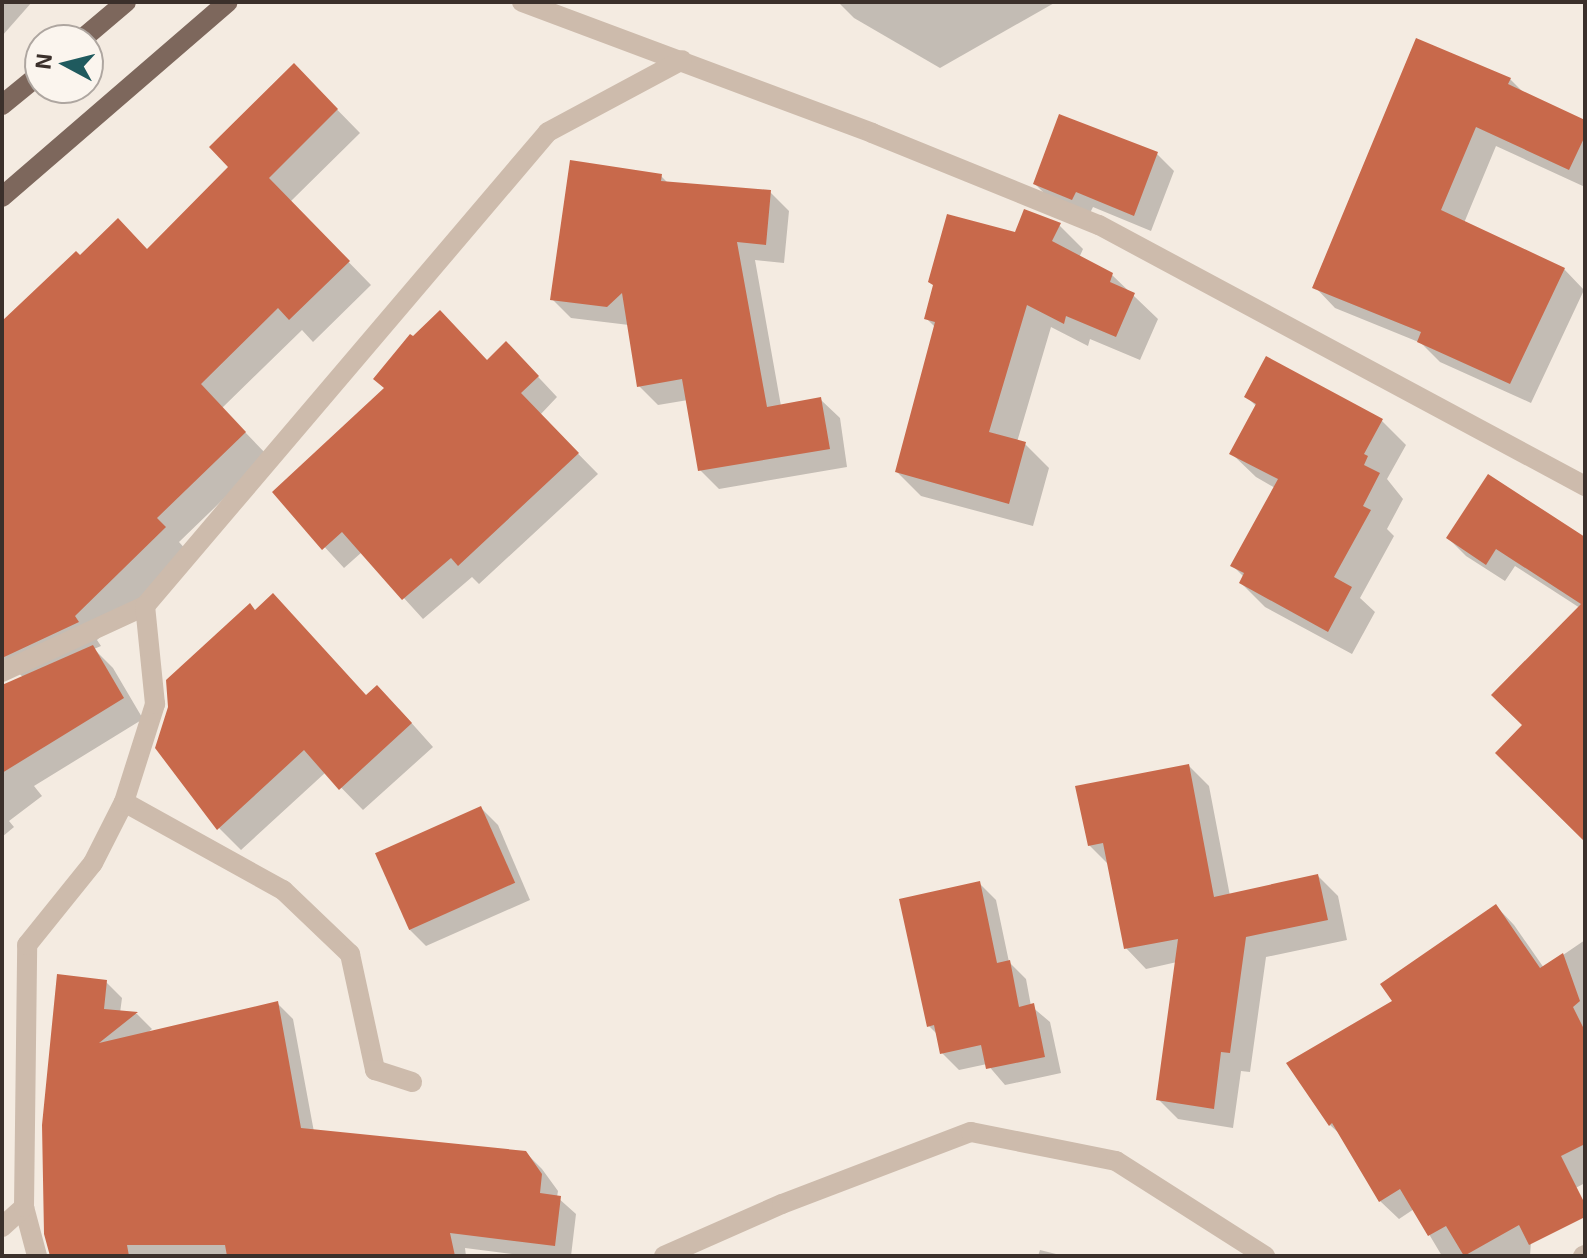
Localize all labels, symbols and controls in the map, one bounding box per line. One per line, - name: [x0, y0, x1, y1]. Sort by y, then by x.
- north arrow: [24, 24, 104, 104]
- text: N: [28, 52, 56, 71]

